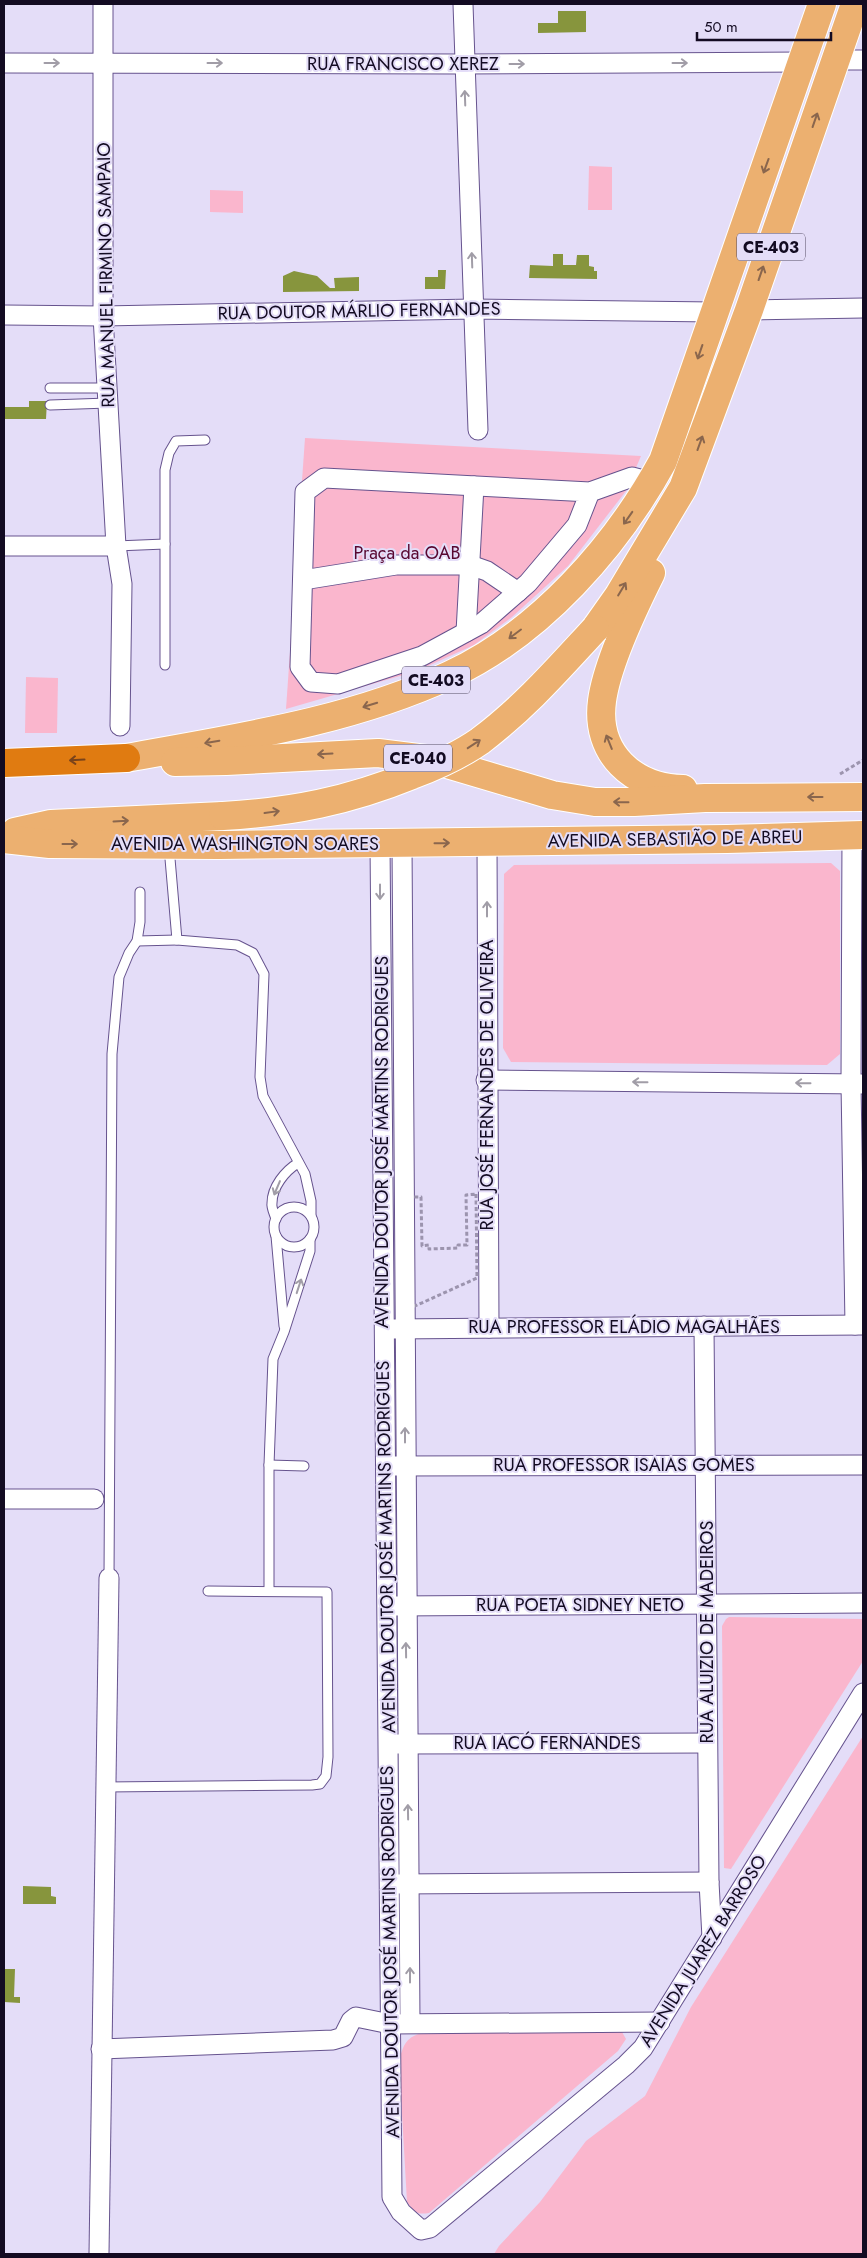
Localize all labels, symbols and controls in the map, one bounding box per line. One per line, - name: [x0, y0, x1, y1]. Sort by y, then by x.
- scale bar: [697, 10, 831, 42]
- text: 50 m: [704, 16, 738, 38]
- street label: RUA FRANCISCO XEREZ: [307, 51, 499, 77]
- one-way arrow: [44, 58, 60, 68]
- one-way arrow: [206, 58, 223, 68]
- one-way arrow: [672, 58, 688, 68]
- one-way arrow: [509, 59, 525, 69]
- one-way arrow: [461, 90, 470, 106]
- one-way arrow: [811, 113, 820, 128]
- street label: RUA MANUEL FIRMINO SAMPAIO: [91, 142, 121, 408]
- one-way arrow: [761, 157, 770, 173]
- road number: CE-403: [737, 233, 805, 260]
- one-way arrow: [467, 252, 476, 268]
- one-way arrow: [757, 266, 767, 282]
- street label: RUA DOUTOR MÁRLIO FERNANDES: [217, 296, 501, 326]
- one-way arrow: [695, 344, 705, 360]
- one-way arrow: [696, 435, 705, 451]
- one-way arrow: [623, 511, 633, 525]
- park label: Praça da OAB: [354, 540, 460, 566]
- one-way arrow: [618, 583, 628, 597]
- one-way arrow: [509, 628, 522, 639]
- road number: CE-403: [402, 666, 470, 694]
- one-way arrow: [363, 700, 379, 710]
- one-way arrow: [603, 735, 613, 750]
- one-way arrow: [205, 737, 221, 747]
- one-way arrow: [467, 739, 481, 750]
- road number: CE-040: [384, 744, 452, 771]
- one-way arrow: [317, 750, 333, 759]
- one-way arrow: [69, 755, 85, 764]
- one-way arrow: [807, 792, 823, 802]
- one-way arrow: [613, 797, 630, 807]
- one-way arrow: [264, 807, 280, 817]
- one-way arrow: [113, 816, 129, 825]
- street label: AVENIDA SEBASTIÃO DE ABREU: [547, 824, 803, 854]
- street label: AVENIDA WASHINGTON SOARES: [111, 831, 379, 857]
- one-way arrow: [434, 838, 450, 848]
- one-way arrow: [61, 839, 77, 849]
- one-way arrow: [376, 884, 385, 900]
- one-way arrow: [482, 901, 492, 918]
- street label: RUA JOSÉ FERNANDES DE OLIVEIRA: [474, 939, 500, 1230]
- street label: AVENIDA DOUTOR JOSÉ MARTINS RODRIGUES: [369, 956, 395, 1328]
- one-way arrow: [633, 1077, 649, 1087]
- one-way arrow: [795, 1078, 811, 1088]
- one-way arrow: [272, 1180, 282, 1195]
- one-way arrow: [295, 1278, 304, 1294]
- street label: RUA PROFESSOR ELÁDIO MAGALHÃES: [468, 1314, 780, 1340]
- street label: AVENIDA DOUTOR JOSÉ MARTINS RODRIGUES: [370, 1360, 402, 1733]
- one-way arrow: [400, 1427, 410, 1443]
- street label: RUA PROFESSOR ISAIAS GOMES: [493, 1452, 755, 1478]
- street label: RUA ALUIZIO DE MADEIROS: [694, 1520, 720, 1743]
- street label: RUA POETA SIDNEY NETO: [476, 1592, 684, 1618]
- one-way arrow: [401, 1642, 411, 1658]
- street label: RUA IACÓ FERNANDES: [453, 1730, 641, 1756]
- street label: AVENIDA DOUTOR JOSÉ MARTINS RODRIGUES: [374, 1765, 406, 2138]
- one-way arrow: [403, 1804, 413, 1820]
- street label: AVENIDA JUAREZ BARROSO: [633, 1850, 773, 2052]
- one-way arrow: [405, 1967, 415, 1983]

